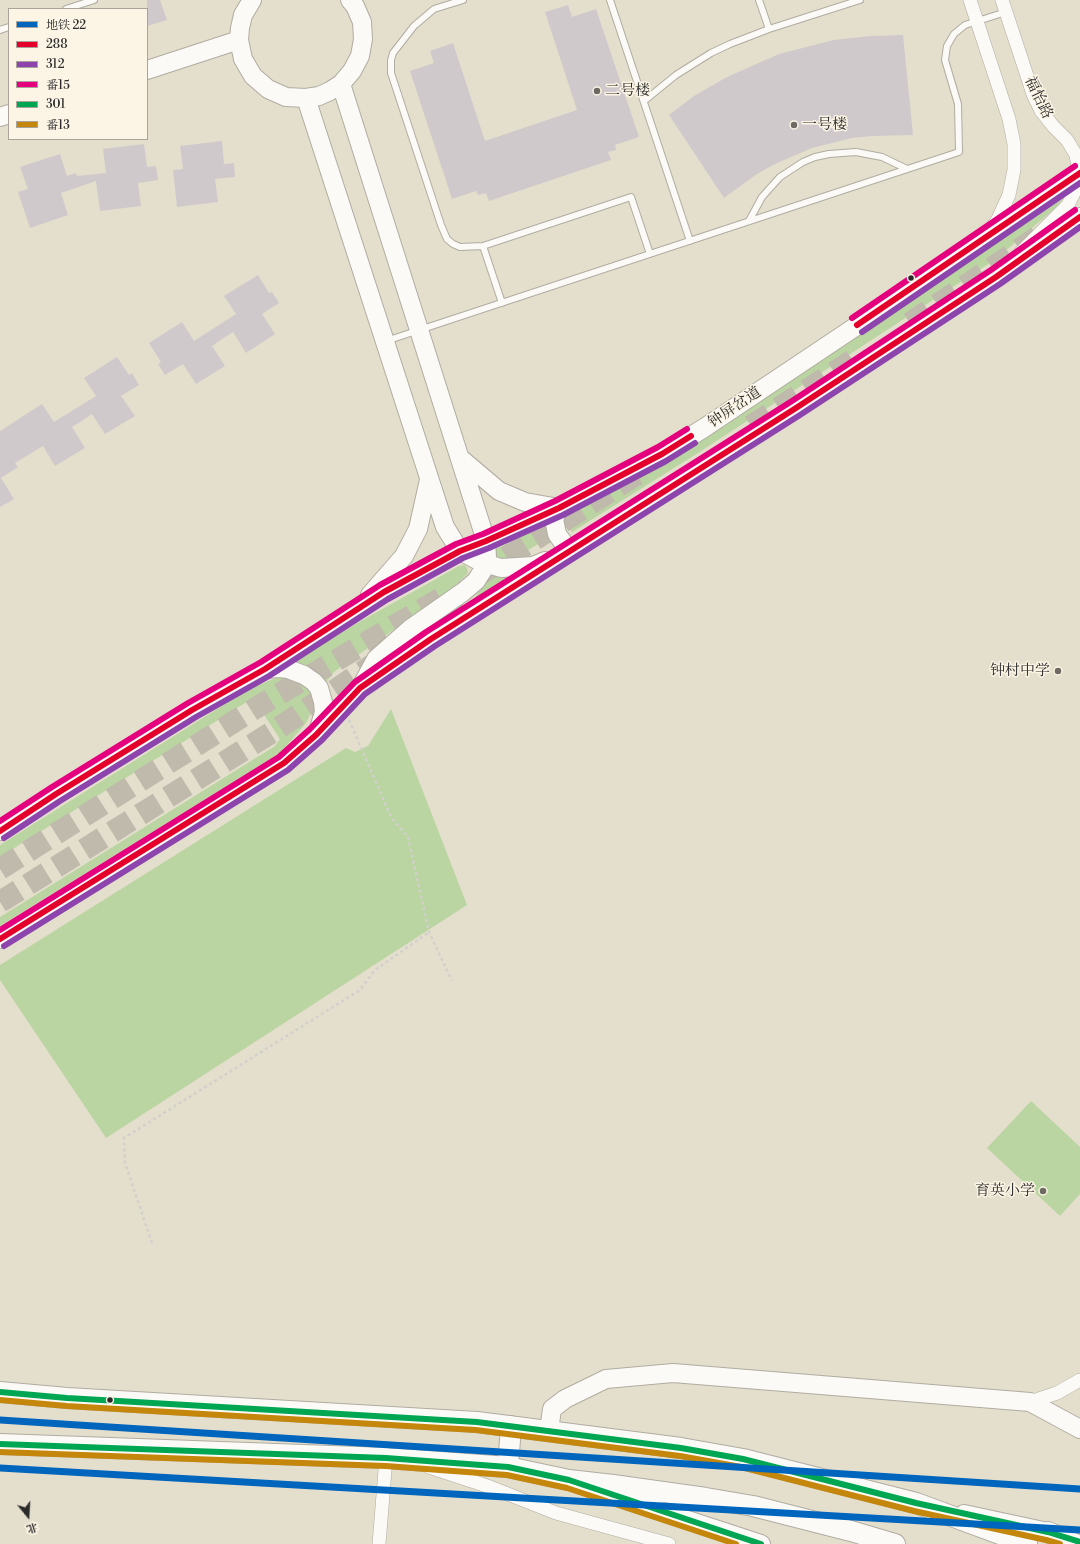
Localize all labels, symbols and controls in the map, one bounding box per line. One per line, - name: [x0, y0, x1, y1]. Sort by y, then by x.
- legend: [8, 8, 148, 140]
- text: 地铁 22: [46, 18, 86, 33]
- text: 288: [46, 37, 68, 52]
- text: 312: [46, 57, 65, 72]
- street label: 福怡路: [1020, 74, 1056, 122]
- text: 番15: [46, 78, 70, 93]
- place label: 二号楼: [605, 82, 650, 100]
- marker: 二号楼: [592, 86, 602, 96]
- text: 301: [46, 97, 65, 112]
- place label: 一号楼: [802, 116, 847, 134]
- text: 番13: [46, 118, 70, 133]
- marker: 一号楼: [789, 120, 799, 130]
- unlabelled marker: [906, 273, 916, 283]
- street label: 钟屏岔道: [705, 384, 765, 432]
- place label: 钟村中学: [990, 662, 1050, 680]
- marker: 钟村中学: [1053, 666, 1063, 676]
- place label: 育英小学: [975, 1182, 1035, 1200]
- marker: 育英小学: [1038, 1186, 1048, 1196]
- unlabelled marker: [105, 1395, 115, 1405]
- north arrow: [8, 1496, 48, 1536]
- text: 北: [24, 1519, 39, 1536]

